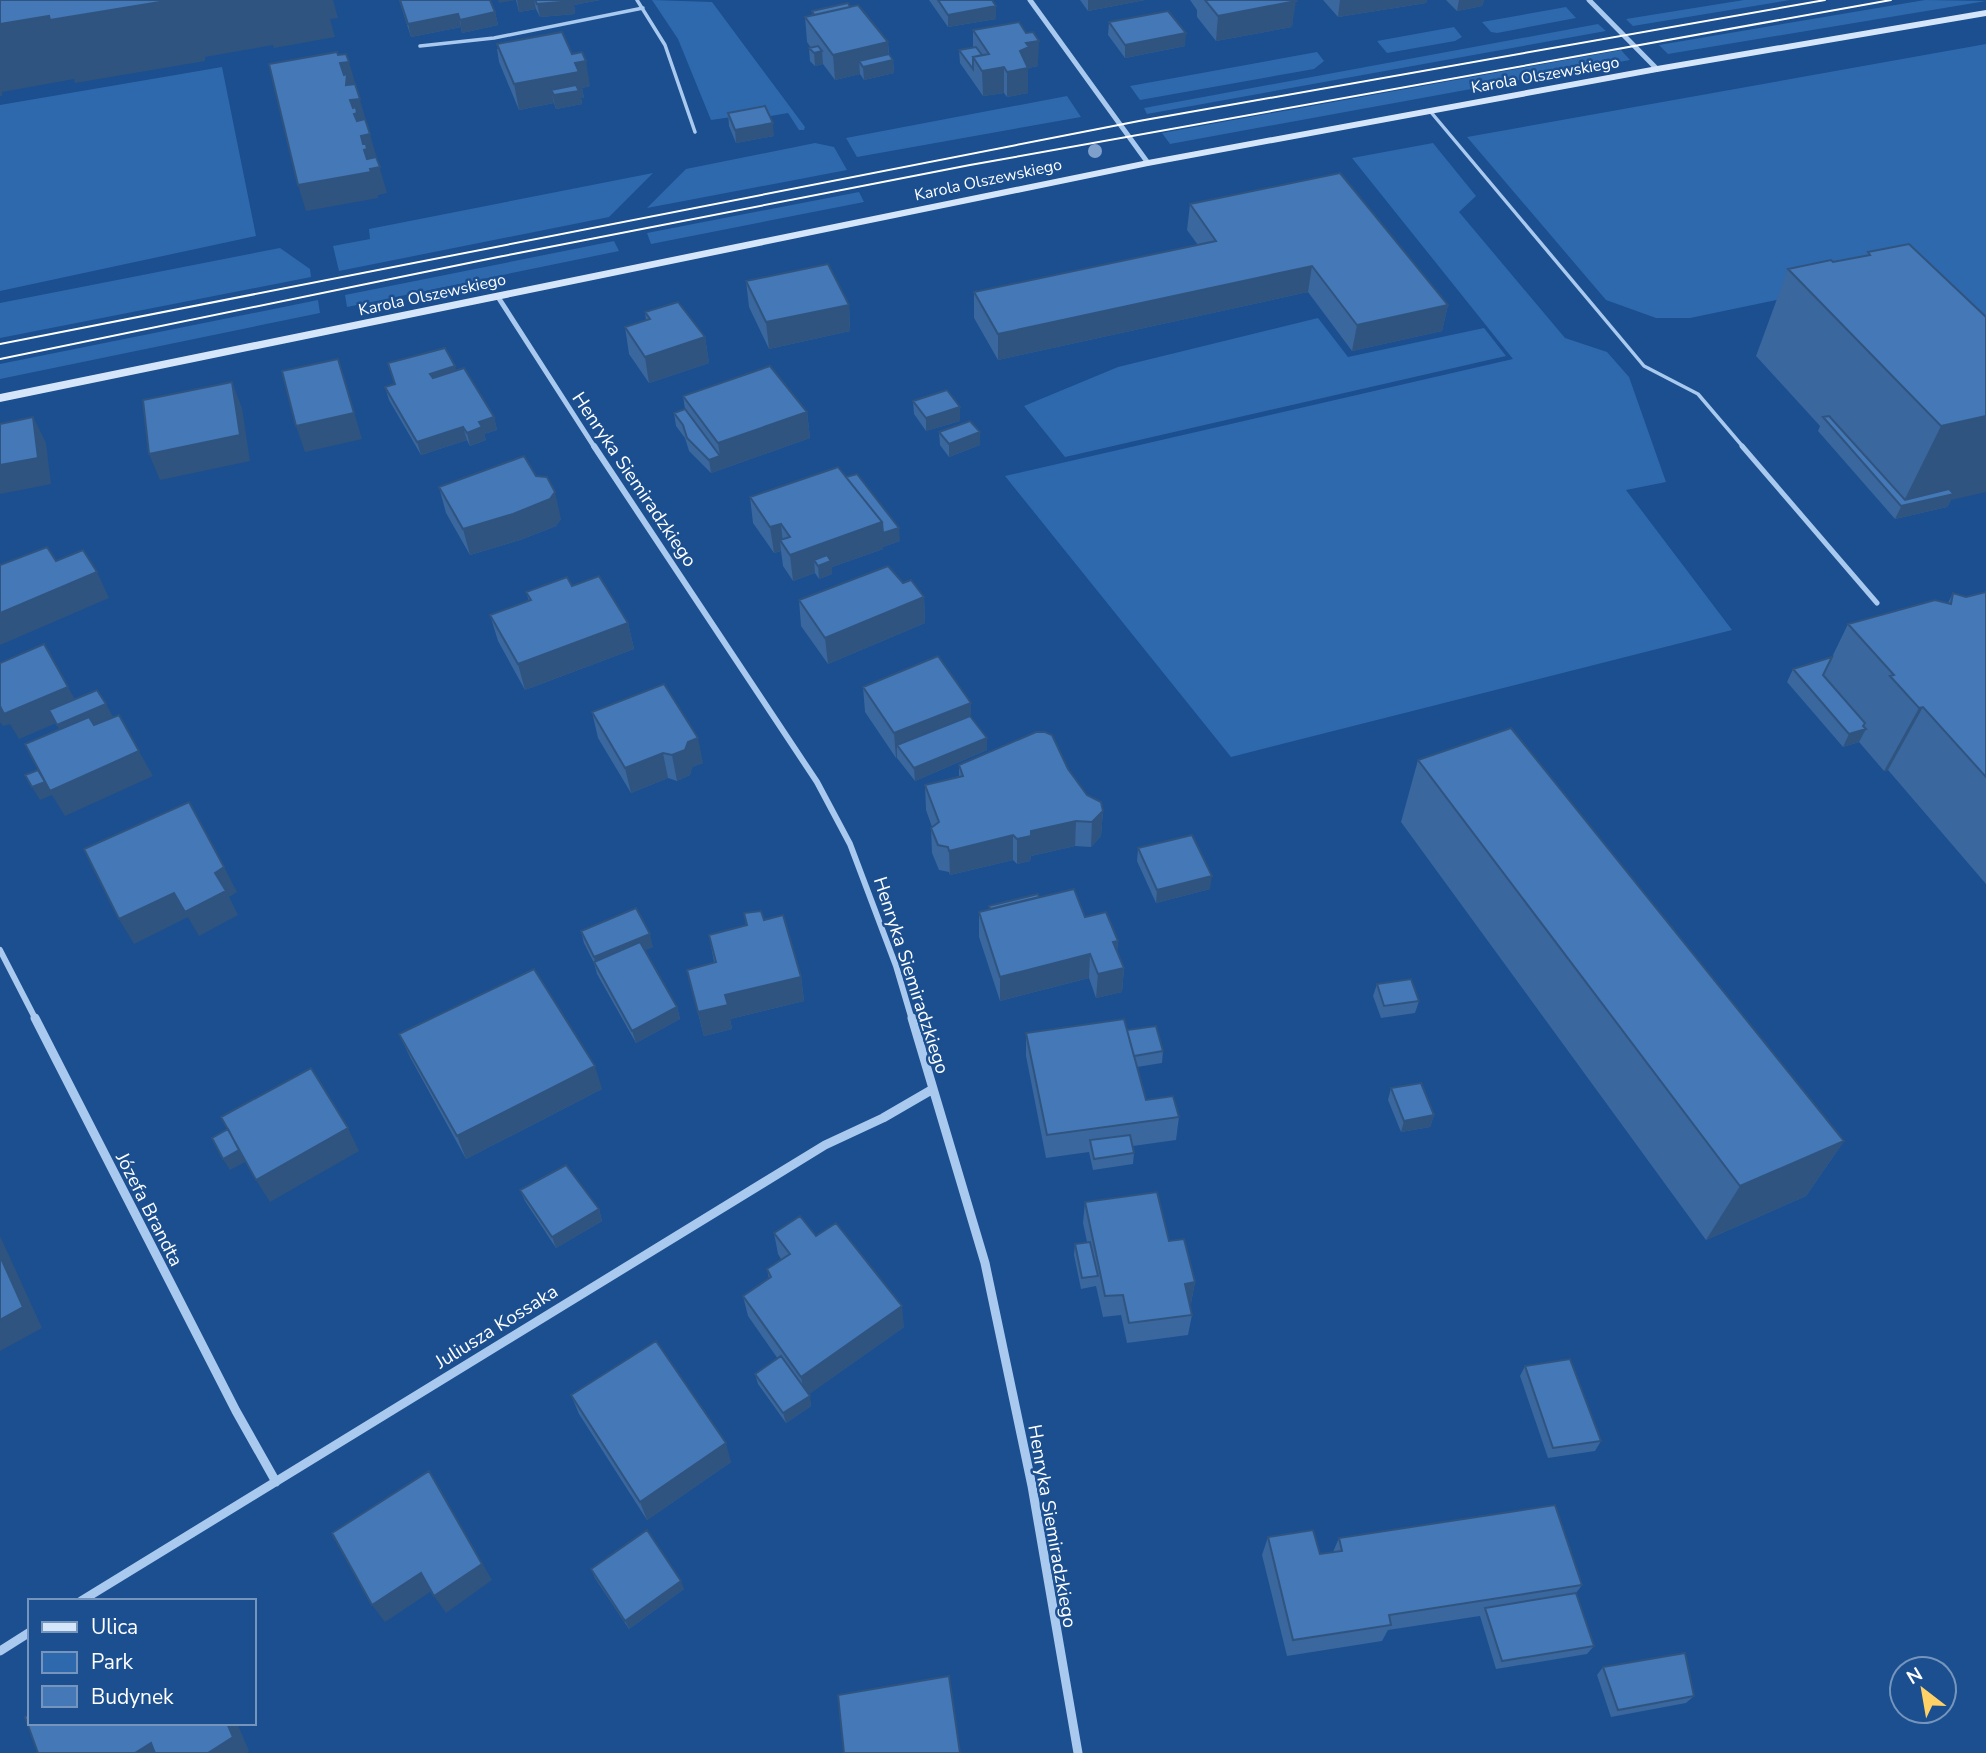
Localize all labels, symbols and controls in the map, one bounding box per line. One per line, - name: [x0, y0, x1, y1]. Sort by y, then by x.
- street label: Karola Olszewskiego: [1469, 51, 1621, 99]
- street label: Karola Olszewskiego: [913, 154, 1064, 206]
- street label: Karola Olszewskiego: [357, 269, 508, 321]
- street label: Henryka Siemiradzkiego: [566, 387, 703, 572]
- street label: Henryka Siemiradzkiego: [867, 873, 955, 1077]
- street label: Józefa Brandta: [109, 1147, 189, 1271]
- street label: Juliusza Kossaka: [429, 1279, 563, 1376]
- street label: Henryka Siemiradzkiego: [1021, 1422, 1083, 1630]
- legend: [28, 1599, 256, 1725]
- text: Ulica: [91, 1613, 138, 1641]
- text: Park: [91, 1648, 133, 1676]
- north arrow: [1888, 1655, 1958, 1725]
- text: N: [1902, 1661, 1928, 1691]
- text: Budynek: [91, 1683, 174, 1711]

